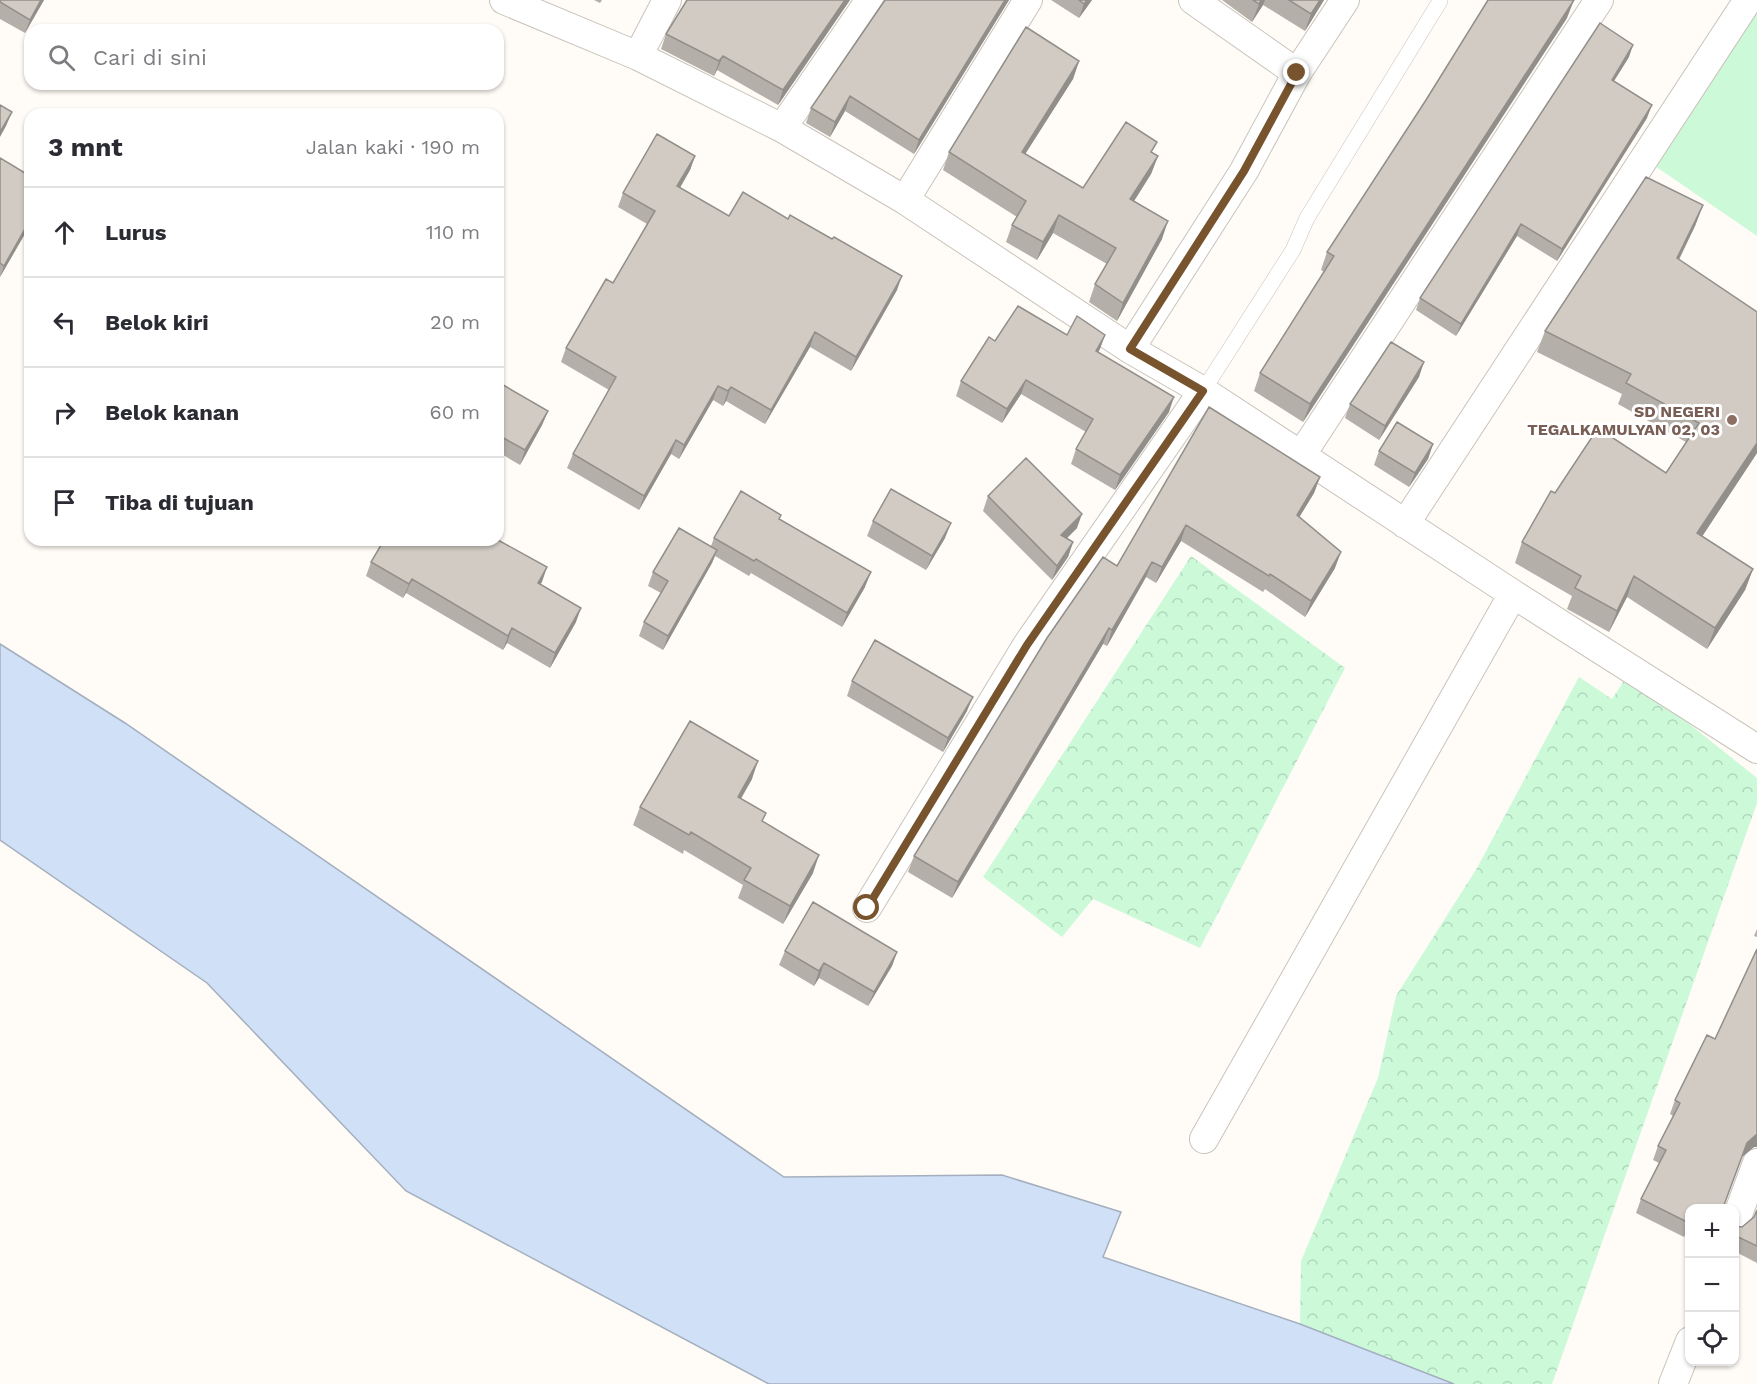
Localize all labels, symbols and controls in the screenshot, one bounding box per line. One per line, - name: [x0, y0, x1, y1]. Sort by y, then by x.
- search box: [24, 24, 504, 90]
- icon: search: [45, 41, 78, 74]
- text: Cari di sini: [93, 45, 207, 70]
- route end: [1283, 59, 1309, 85]
- text: 3 mnt: [48, 132, 123, 162]
- text: Jalan kaki · 190 m: [306, 135, 480, 159]
- icon: ahead: [48, 216, 81, 249]
- text: Lurus: [105, 220, 167, 245]
- text: 110 m: [426, 220, 480, 244]
- icon: left: [48, 306, 81, 339]
- text: Belok kiri: [105, 310, 209, 335]
- text: 20 m: [430, 310, 480, 334]
- icon: right: [48, 396, 81, 429]
- text: Belok kanan: [105, 400, 239, 425]
- text: 60 m: [430, 400, 480, 424]
- place label: SD NEGERI TEGALKAMULYAN 02, 03: [1527, 402, 1720, 439]
- marker: SD NEGERI TEGALKAMULYAN 02, 03: [1725, 413, 1739, 427]
- icon: arrive: [48, 486, 81, 519]
- text: Tiba di tujuan: [105, 490, 254, 515]
- route start: [853, 894, 879, 920]
- map controls: [1685, 1204, 1739, 1366]
- button: +: [1685, 1204, 1739, 1258]
- button: −: [1685, 1258, 1739, 1312]
- button: locate: [1685, 1312, 1739, 1366]

